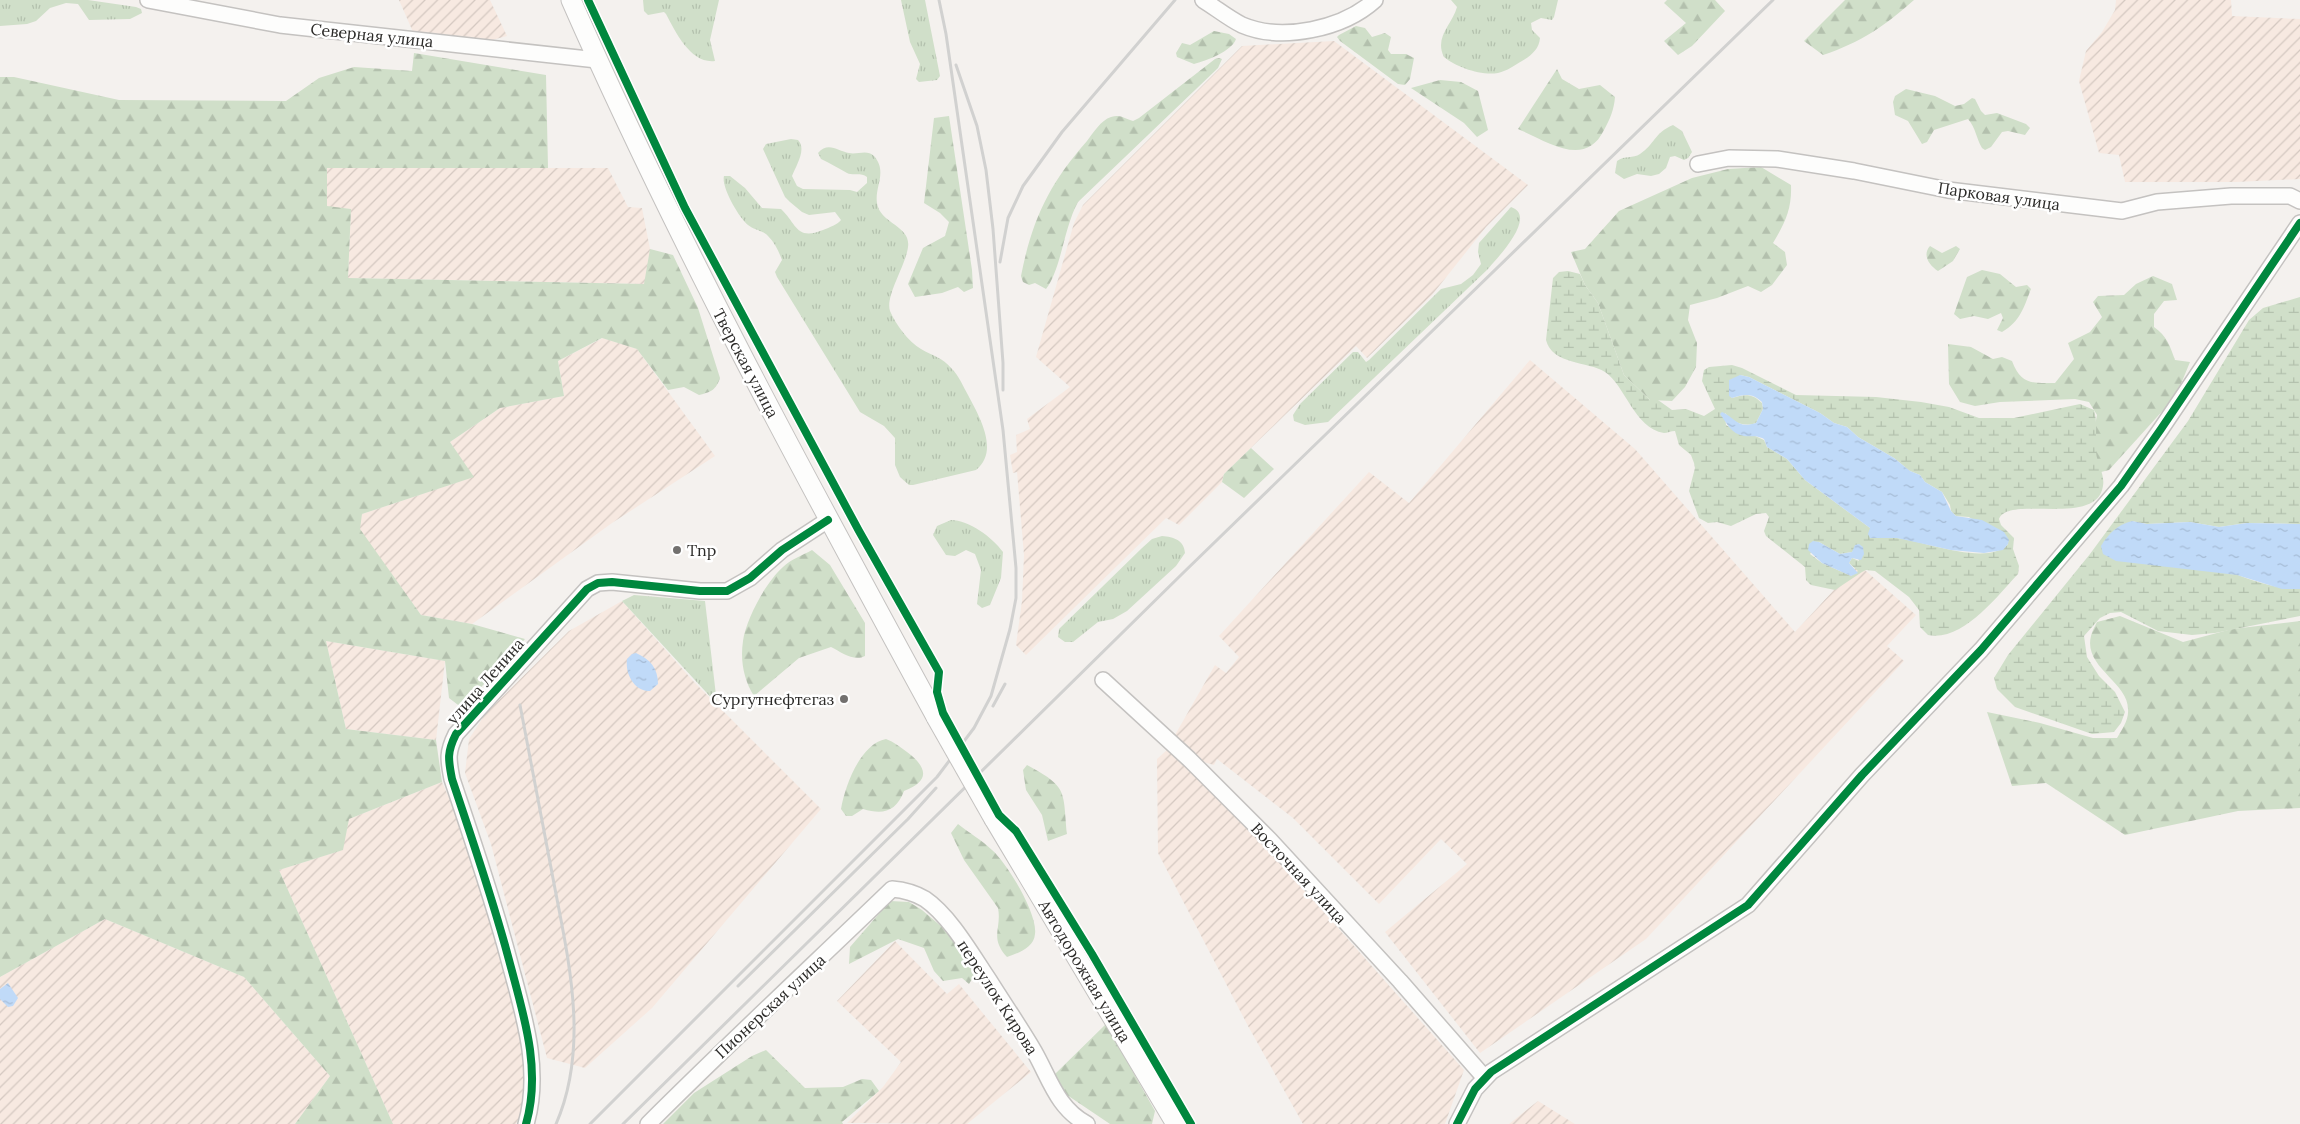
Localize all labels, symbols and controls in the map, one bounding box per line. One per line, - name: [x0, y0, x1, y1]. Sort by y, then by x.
- street label: Северная улица: [310, 19, 434, 51]
- street label: Парковая улица: [1937, 178, 2061, 214]
- street label: Тверская улица: [709, 305, 783, 421]
- place label: Tnp: [687, 540, 716, 560]
- marker: Tnp: [671, 544, 683, 556]
- street label: улица Ленина: [442, 634, 528, 728]
- place label: Сургутнефтегаз: [711, 689, 834, 709]
- marker: Сургутнефтегаз: [838, 693, 850, 705]
- street label: Восточная улица: [1247, 818, 1351, 928]
- street label: Автодорожная улица: [1034, 895, 1136, 1046]
- street label: переулок Кирова: [953, 936, 1043, 1058]
- street label: Пионерская улица: [711, 950, 829, 1062]

